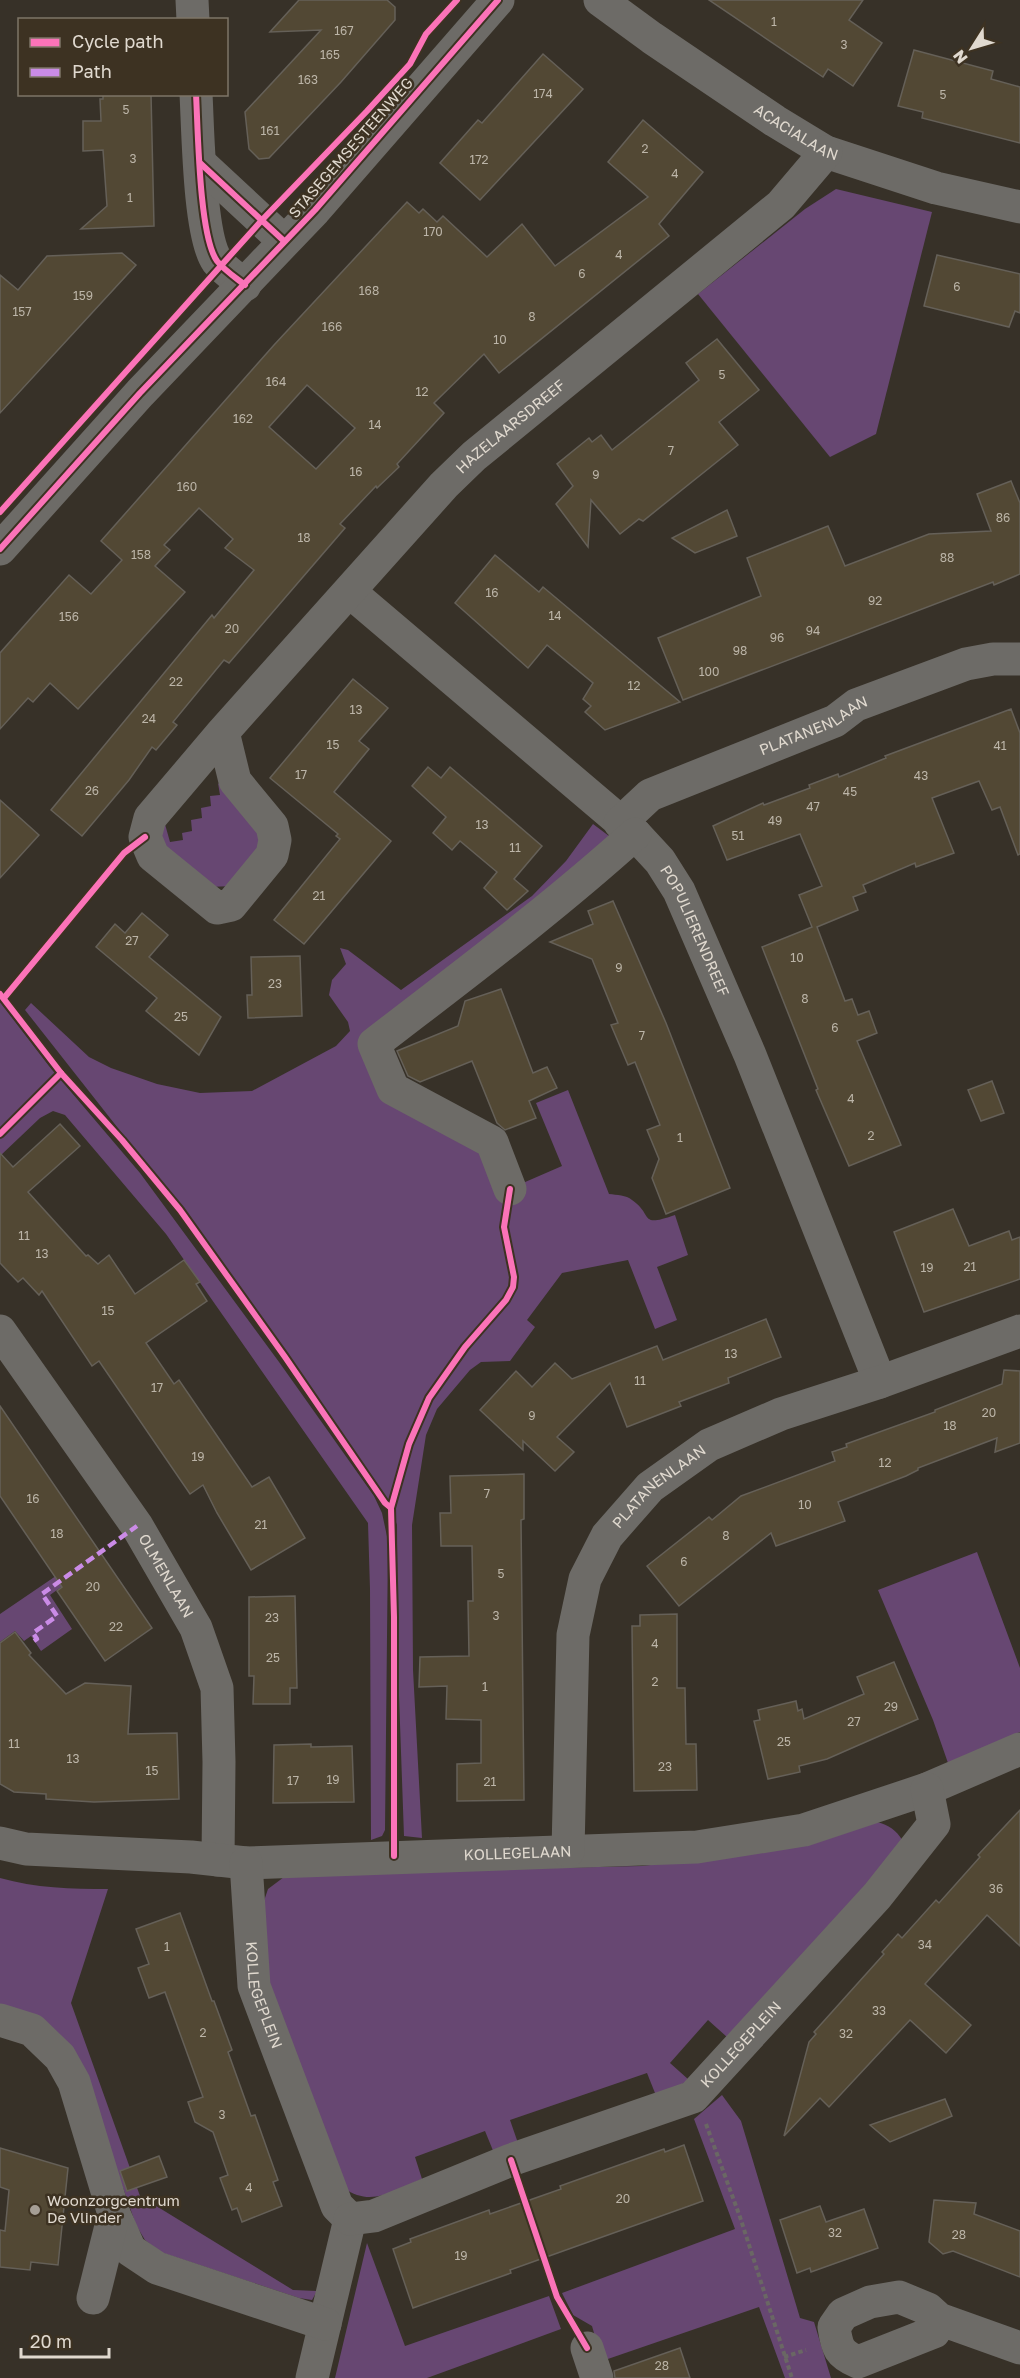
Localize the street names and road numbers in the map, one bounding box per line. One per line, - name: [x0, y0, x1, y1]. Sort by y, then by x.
- street label: STASEGEMSESTEENWEG: [284, 74, 416, 221]
- street label: ACACIALAAN: [751, 100, 841, 163]
- street label: HAZELAARSDREEF: [452, 375, 568, 477]
- street label: PLATANENLAAN: [756, 692, 870, 758]
- street label: POPULIERENDREEF: [657, 861, 734, 999]
- street label: PLATANENLAAN: [608, 1440, 709, 1531]
- street label: OLMENLAAN: [135, 1530, 198, 1621]
- street label: KOLLEGELAAN: [463, 1841, 572, 1863]
- street label: KOLLEGEPLEIN: [243, 1941, 287, 2051]
- street label: KOLLEGEPLEIN: [696, 1997, 784, 2091]

